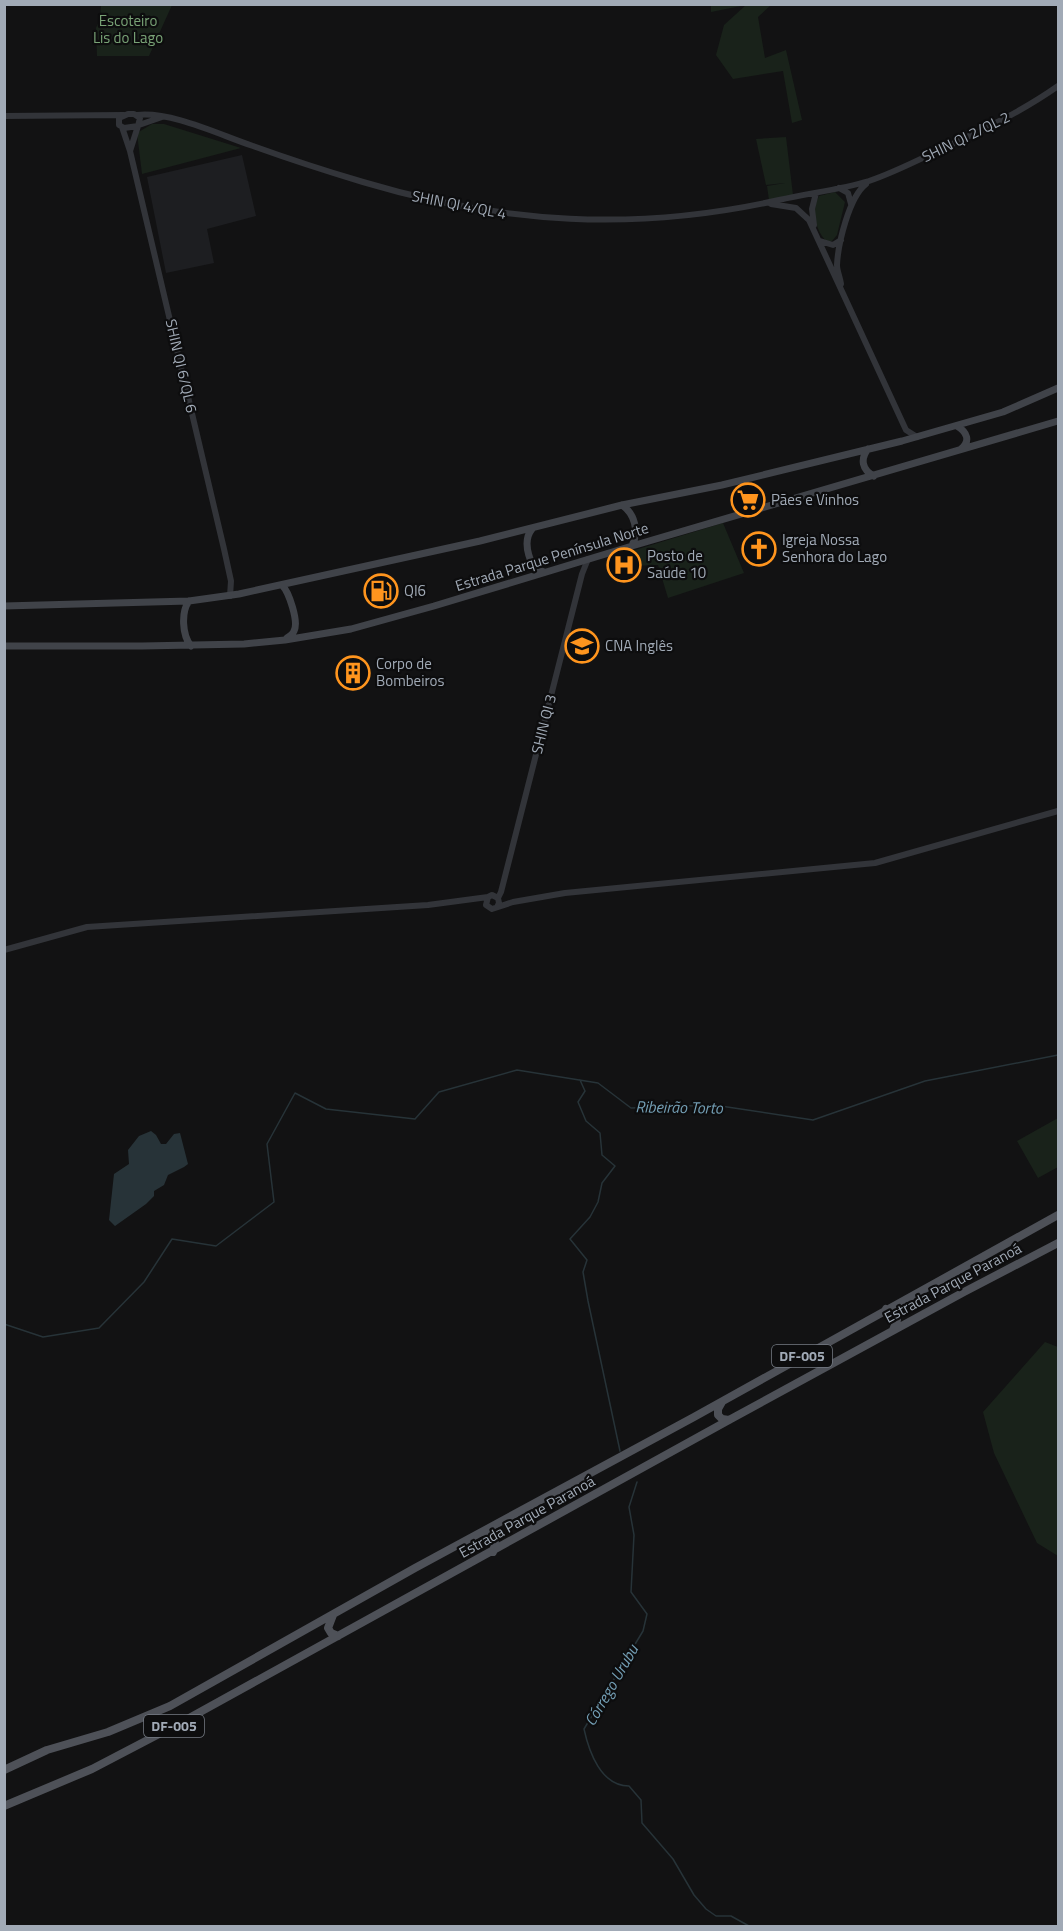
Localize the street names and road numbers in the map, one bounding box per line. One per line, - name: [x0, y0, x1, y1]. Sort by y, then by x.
- street label: SHIN QI 2/QL 2: [918, 105, 1014, 168]
- street label: SHIN QI 4/QL 4: [410, 184, 508, 225]
- street label: SHIN QI 6/QL 6: [160, 317, 203, 415]
- street label: Estrada Parque Península Norte: [452, 516, 651, 597]
- street label: SHIN QI 3: [525, 692, 562, 756]
- street label: Estrada Parque Paranoá: [880, 1236, 1026, 1329]
- road number: DF-005: [772, 1345, 832, 1367]
- street label: Estrada Parque Paranoá: [454, 1469, 599, 1564]
- road number: DF-005: [144, 1715, 204, 1737]

